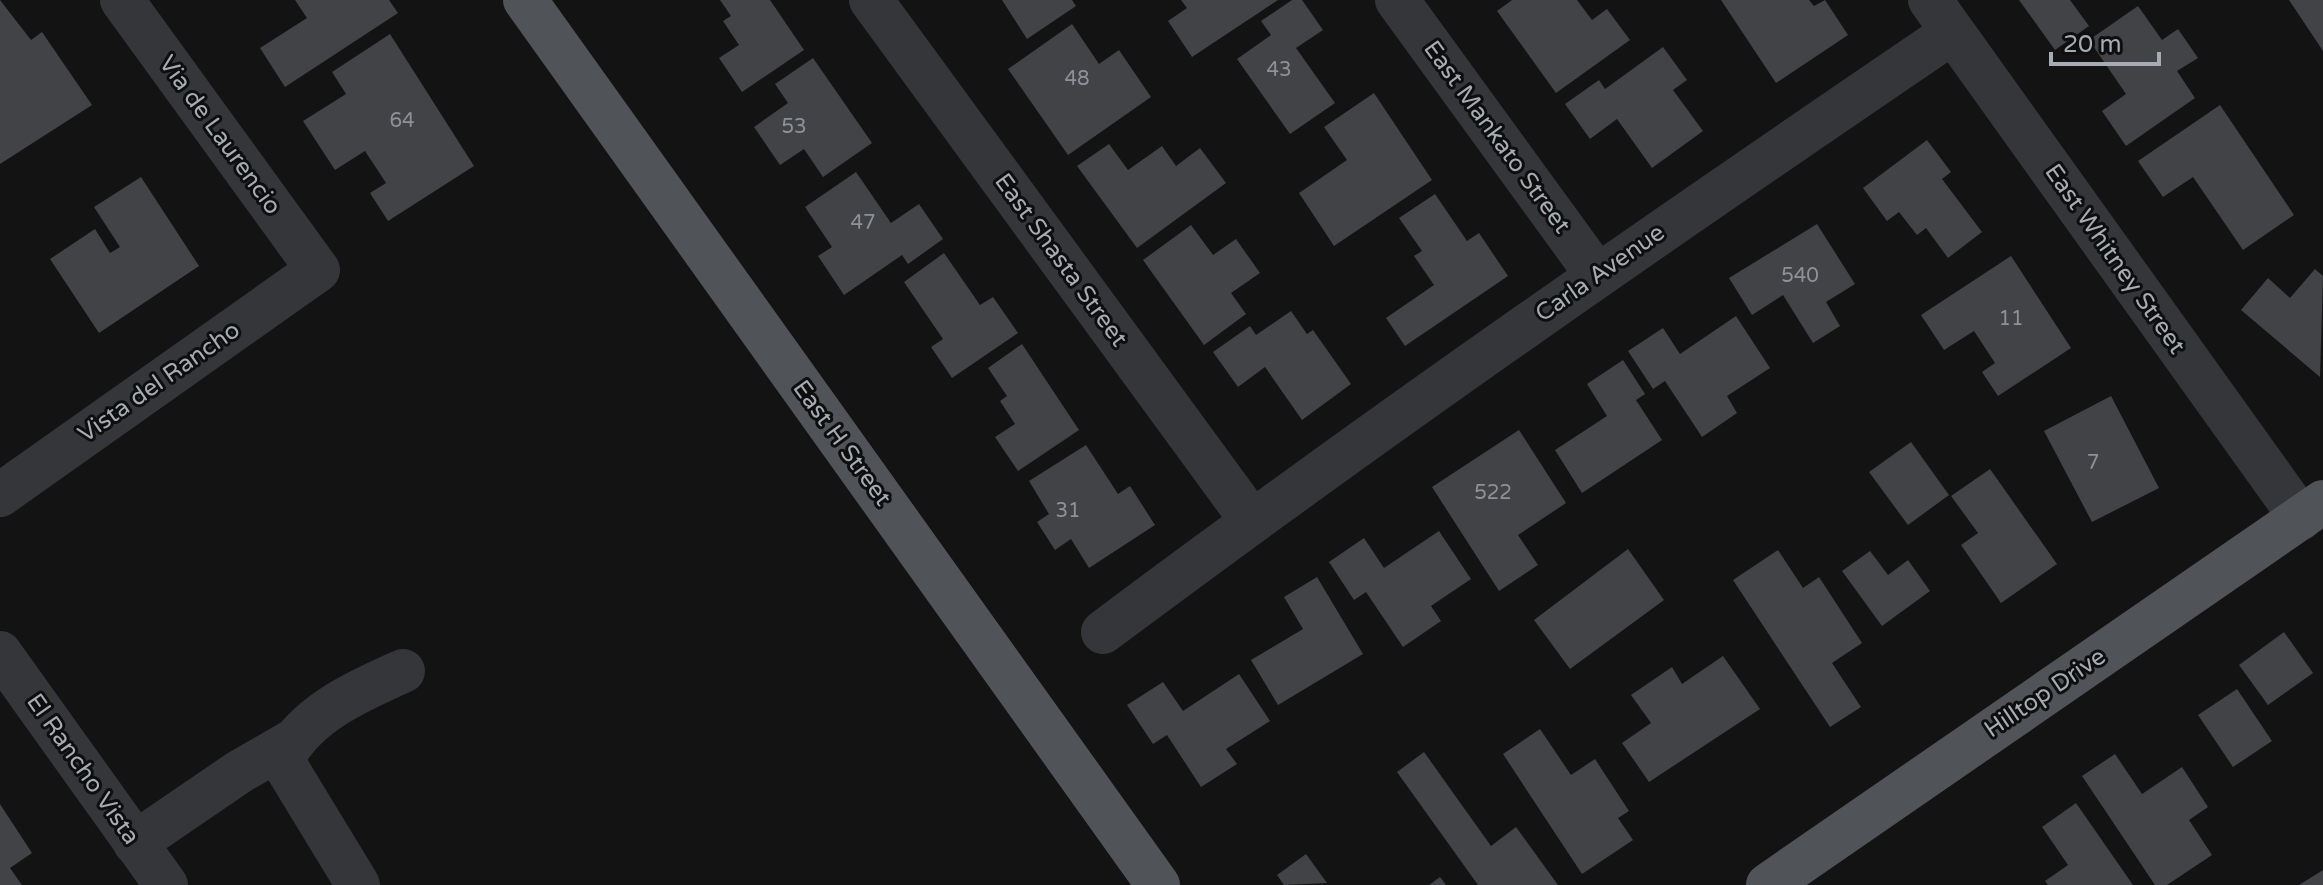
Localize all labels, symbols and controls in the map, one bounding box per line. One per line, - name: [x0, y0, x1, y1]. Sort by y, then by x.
- scale bar: [2051, 16, 2159, 66]
- text: 20 m: [2063, 30, 2121, 59]
- street label: East Mankato Street: [1417, 35, 1577, 239]
- street label: Via de Laurencio: [153, 50, 287, 220]
- house number: 43: [1266, 58, 1292, 82]
- house number: 48: [1064, 67, 1090, 91]
- house number: 64: [389, 109, 415, 133]
- house number: 53: [781, 115, 807, 139]
- street label: East Whitney Street: [2039, 158, 2191, 360]
- street label: East Shasta Street: [988, 168, 1134, 352]
- house number: 47: [850, 211, 876, 235]
- street label: Carla Avenue: [1530, 218, 1670, 328]
- house number: 540: [1781, 264, 1819, 288]
- house number: 11: [1998, 307, 2024, 331]
- street label: Vista del Rancho: [73, 315, 245, 449]
- street label: East H Street: [787, 374, 897, 512]
- house number: 7: [2087, 451, 2099, 475]
- house number: 522: [1474, 481, 1512, 505]
- house number: 31: [1055, 499, 1081, 523]
- street label: Hilltop Drive: [1979, 642, 2111, 744]
- street label: El Rancho Vista: [20, 688, 146, 850]

